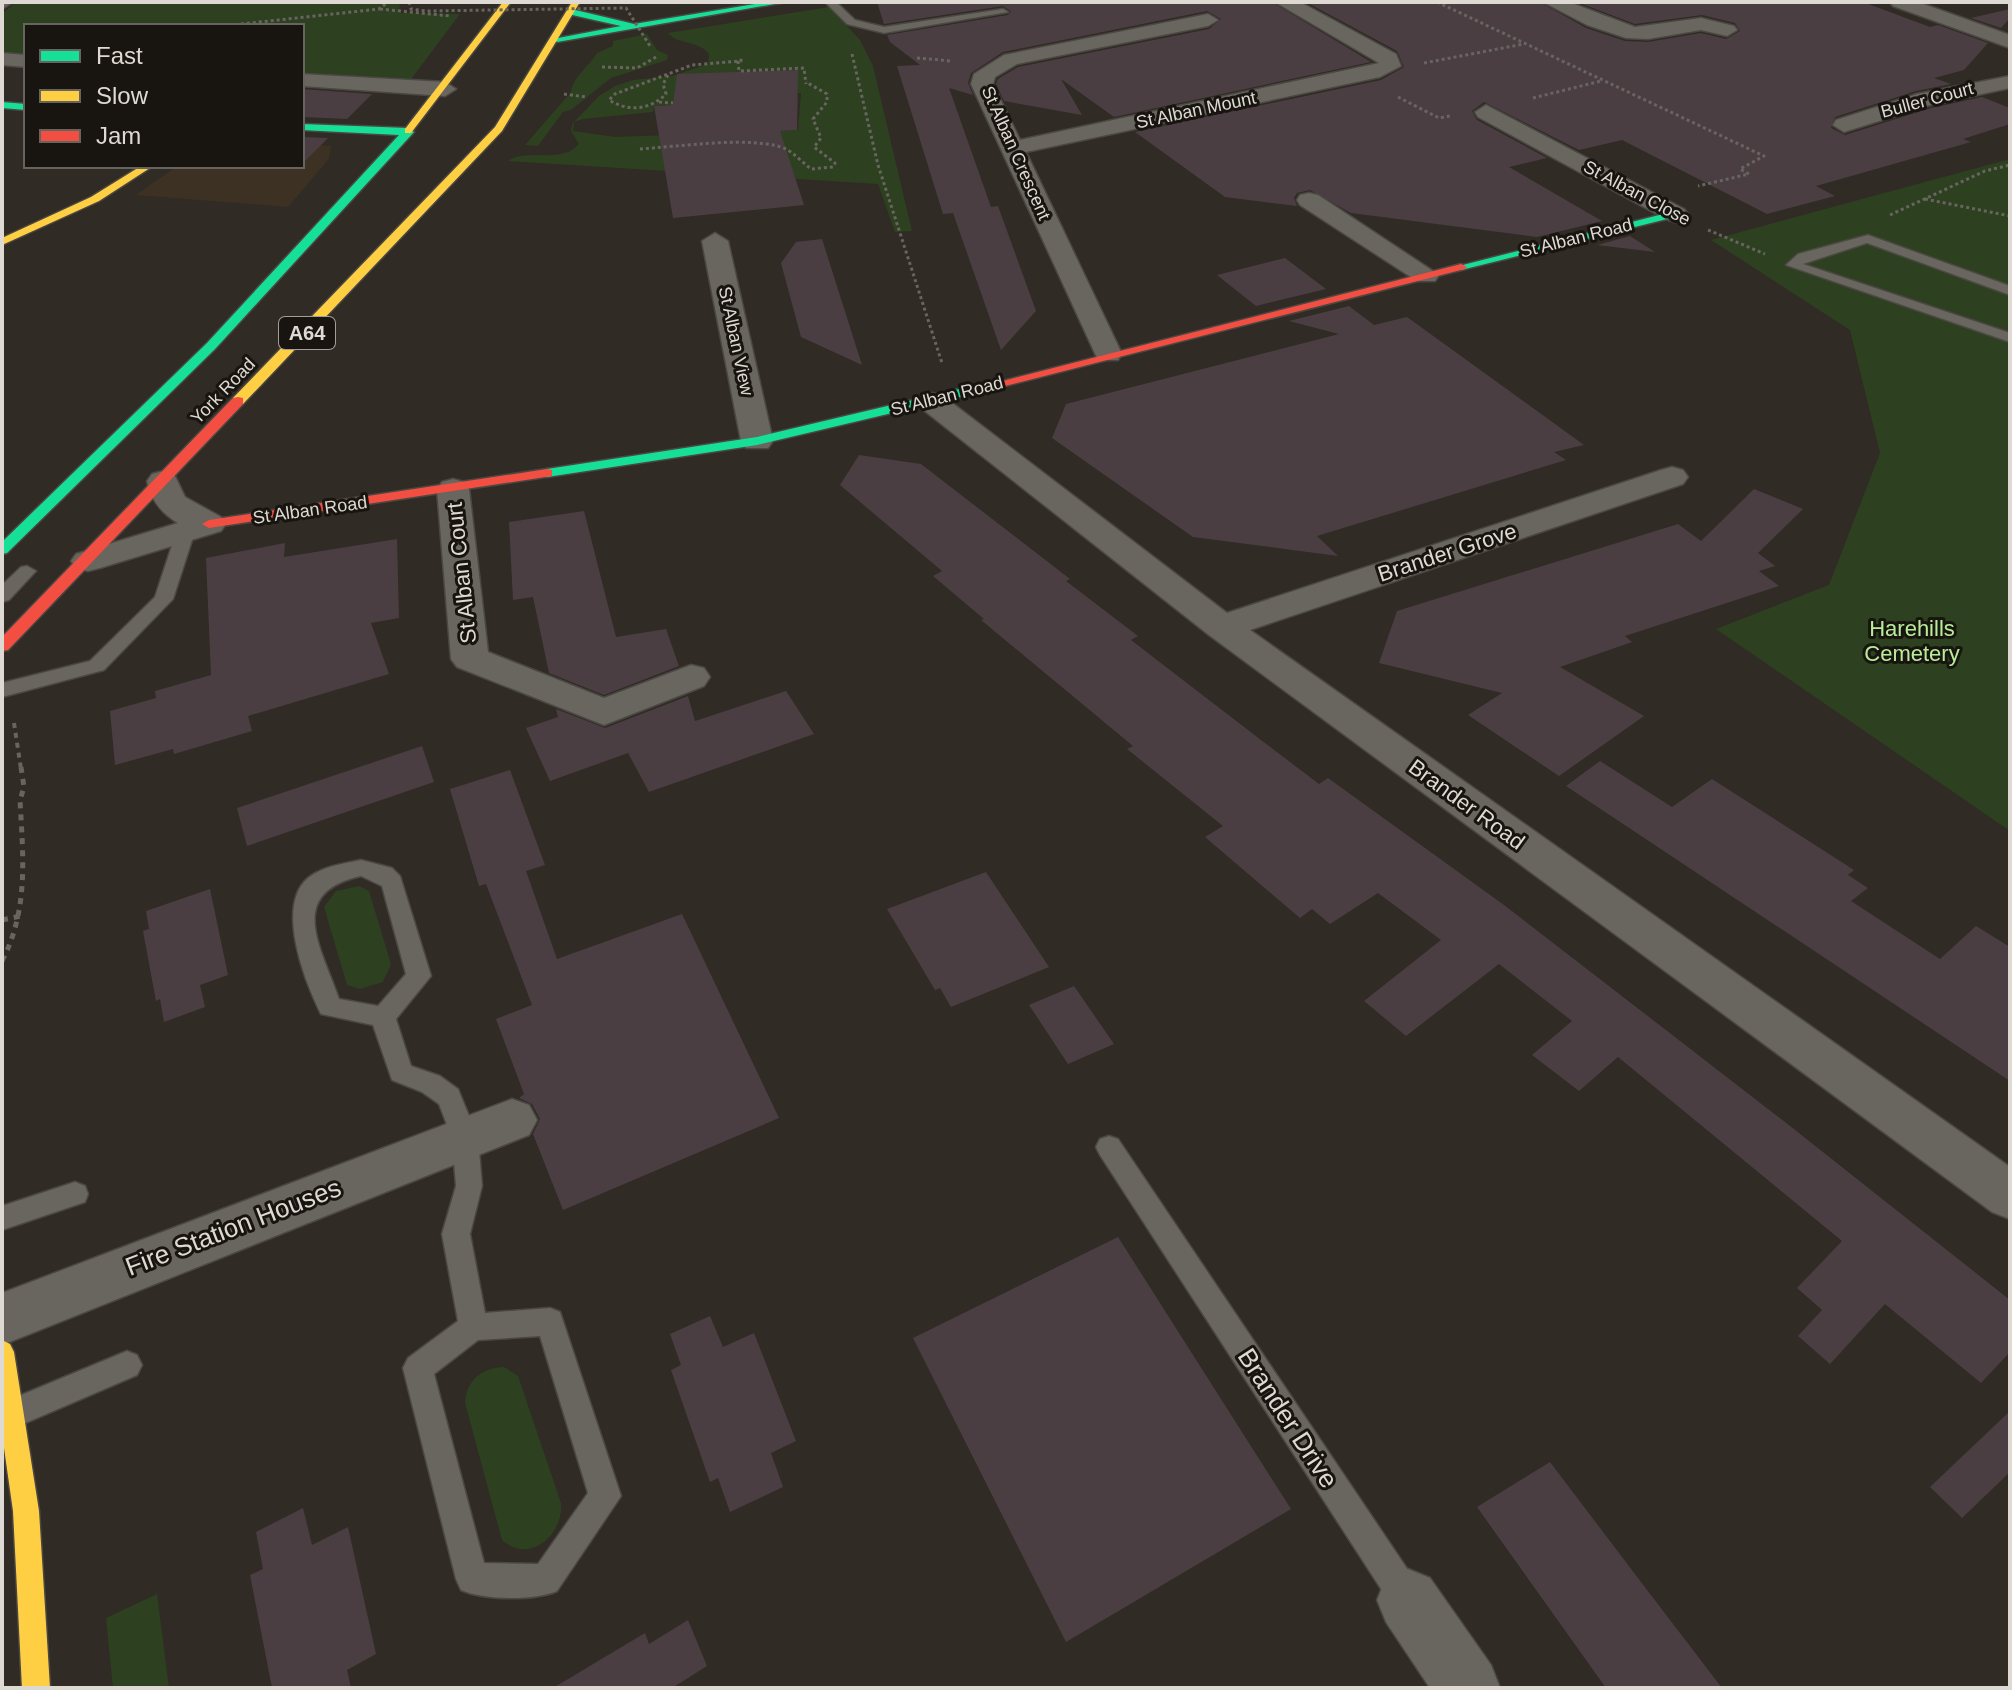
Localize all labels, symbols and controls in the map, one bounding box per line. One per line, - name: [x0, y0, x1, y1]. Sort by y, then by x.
- legend: [24, 24, 304, 168]
- text: Fast: [96, 42, 143, 69]
- street label: Buller Court: [1879, 78, 1975, 122]
- text: Slow: [96, 82, 149, 109]
- street label: St Alban Crescent: [978, 83, 1054, 223]
- street label: St Alban Mount: [1134, 88, 1258, 132]
- text: Jam: [96, 122, 141, 149]
- street label: St Alban Close: [1580, 156, 1694, 230]
- street label: St Alban Road: [1518, 214, 1634, 262]
- street label: St Alban View: [715, 285, 758, 398]
- road number: A64: [279, 317, 335, 349]
- street label: York Road: [187, 354, 259, 428]
- street label: St Alban Road: [889, 372, 1005, 420]
- street label: St Alban Road: [252, 492, 368, 528]
- street label: St Alban Court: [442, 501, 481, 645]
- street label: Brander Grove: [1375, 518, 1520, 587]
- park label: Harehills Cemetery: [1864, 616, 1960, 666]
- street label: Brander Road: [1404, 754, 1529, 855]
- street label: Fire Station Houses: [121, 1172, 345, 1282]
- street label: Brander Drive: [1232, 1343, 1344, 1493]

